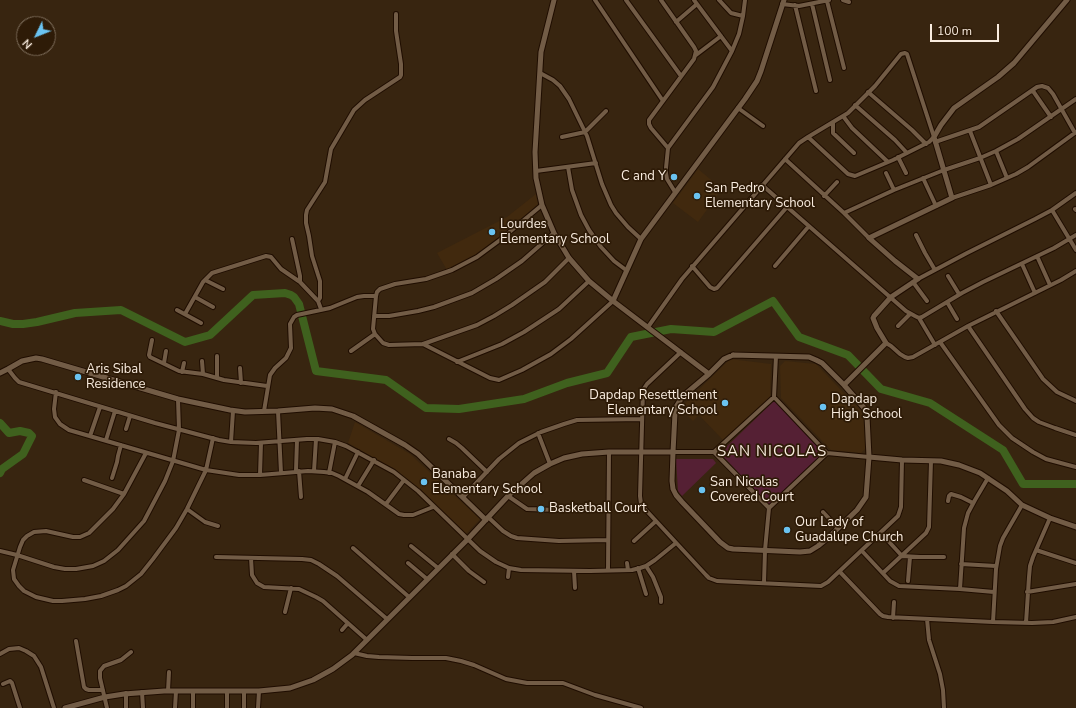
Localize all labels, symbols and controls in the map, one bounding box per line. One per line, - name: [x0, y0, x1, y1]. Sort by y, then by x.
- north arrow: [16, 16, 56, 56]
- scale bar: [932, 16, 1001, 42]
- text: 100 m: [937, 23, 972, 39]
- text: N: [19, 36, 36, 52]
- place label: C and Y: [621, 169, 666, 185]
- marker: C and Y: [669, 172, 679, 182]
- place label: San Pedro Elementary School: [705, 181, 815, 212]
- marker: San Pedro Elementary School: [692, 191, 702, 201]
- place label: Lourdes Elementary School: [500, 217, 610, 248]
- marker: Lourdes Elementary School: [487, 227, 497, 237]
- place label: Aris Sibal Residence: [86, 362, 145, 393]
- marker: Aris Sibal Residence: [73, 372, 83, 382]
- place label: Dapdap Resettlement Elementary School: [589, 388, 717, 419]
- place label: Dapdap High School: [831, 392, 902, 423]
- marker: Dapdap Resettlement Elementary School: [720, 398, 730, 408]
- marker: Dapdap High School: [818, 402, 828, 412]
- district label: SAN NICOLAS: [717, 443, 827, 461]
- place label: Banaba Elementary School: [432, 467, 542, 498]
- place label: San Nicolas Covered Court: [710, 475, 794, 506]
- marker: Banaba Elementary School: [419, 477, 429, 487]
- marker: San Nicolas Covered Court: [697, 485, 707, 495]
- place label: Basketball Court: [549, 501, 647, 517]
- marker: Basketball Court: [536, 504, 546, 514]
- place label: Our Lady of Guadalupe Church: [795, 515, 903, 546]
- marker: Our Lady of Guadalupe Church: [782, 525, 792, 535]

